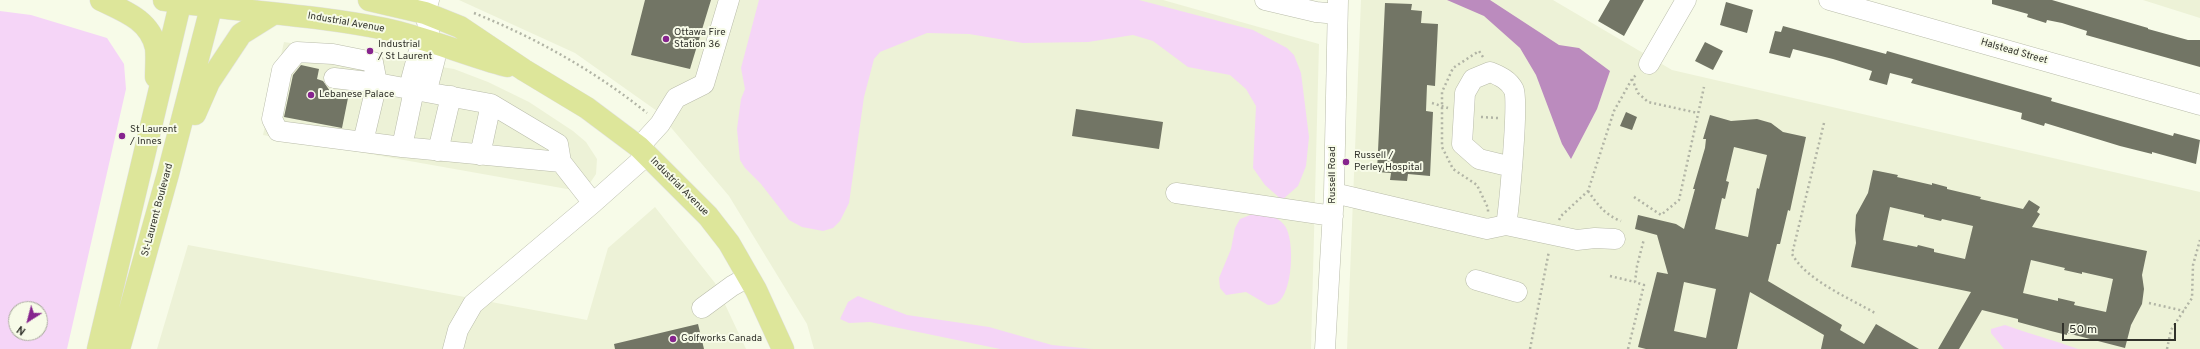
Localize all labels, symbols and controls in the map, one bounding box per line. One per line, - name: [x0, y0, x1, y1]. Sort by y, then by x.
- street label: Industrial Avenue: [307, 10, 385, 36]
- place label: Ottawa Fire Station 36: [674, 27, 726, 50]
- marker: Ottawa Fire Station 36: [661, 34, 671, 44]
- street label: Halstead Street: [1979, 37, 2049, 67]
- place label: Industrial / St Laurent: [378, 39, 432, 62]
- marker: Industrial / St Laurent: [365, 46, 375, 56]
- place label: Lebanese Palace: [319, 89, 394, 101]
- marker: Lebanese Palace: [306, 90, 316, 100]
- place label: St Laurent / Innes: [130, 124, 177, 148]
- marker: St Laurent / Innes: [117, 131, 127, 141]
- street label: Russell Road: [1327, 146, 1339, 204]
- place label: Russell / Perley Hospital: [1354, 150, 1422, 174]
- street label: Industrial Avenue: [647, 155, 711, 219]
- marker: Russell / Perley Hospital: [1341, 157, 1351, 167]
- street label: St-Laurent Boulevard: [140, 162, 176, 258]
- north arrow: [8, 301, 48, 341]
- scale bar: [2064, 315, 2178, 341]
- text: N: [14, 322, 29, 338]
- text: 50 m: [2069, 322, 2097, 338]
- place label: Golfworks Canada: [681, 333, 762, 345]
- marker: Golfworks Canada: [668, 334, 678, 344]

